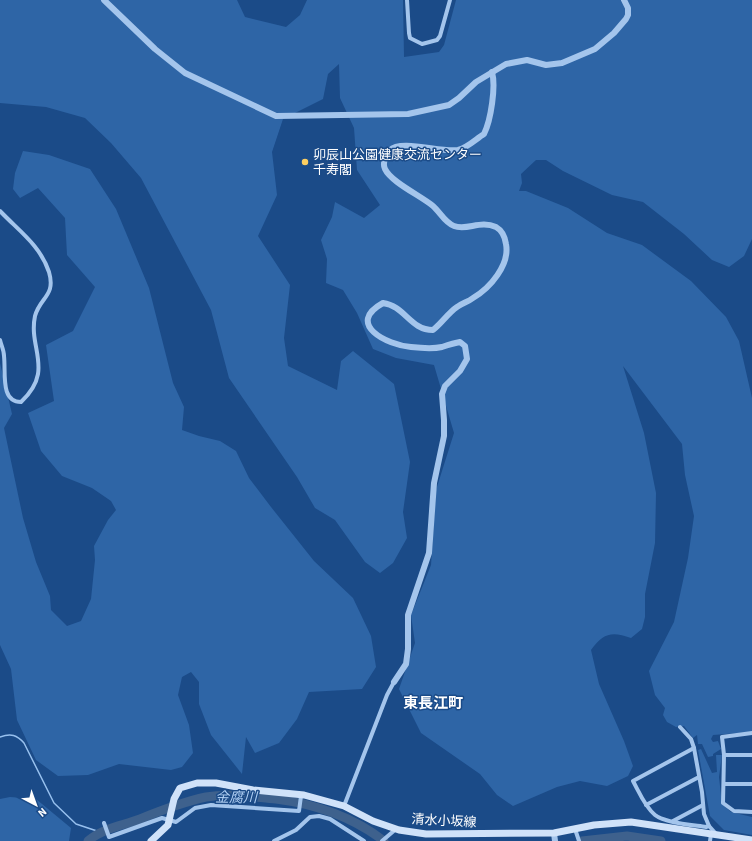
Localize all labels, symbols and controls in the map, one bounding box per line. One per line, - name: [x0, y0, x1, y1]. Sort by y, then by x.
- place label: 卯辰山公園健康交流センター 千寿閣: [313, 146, 482, 179]
- marker: 卯辰山公園健康交流センター 千寿閣: [300, 157, 310, 167]
- district label: 東長江町: [403, 693, 463, 714]
- north arrow: [16, 785, 56, 825]
- water label: 金腐川: [215, 788, 259, 808]
- text: N: [35, 804, 50, 820]
- street label: 清水小坂線: [411, 810, 477, 832]

